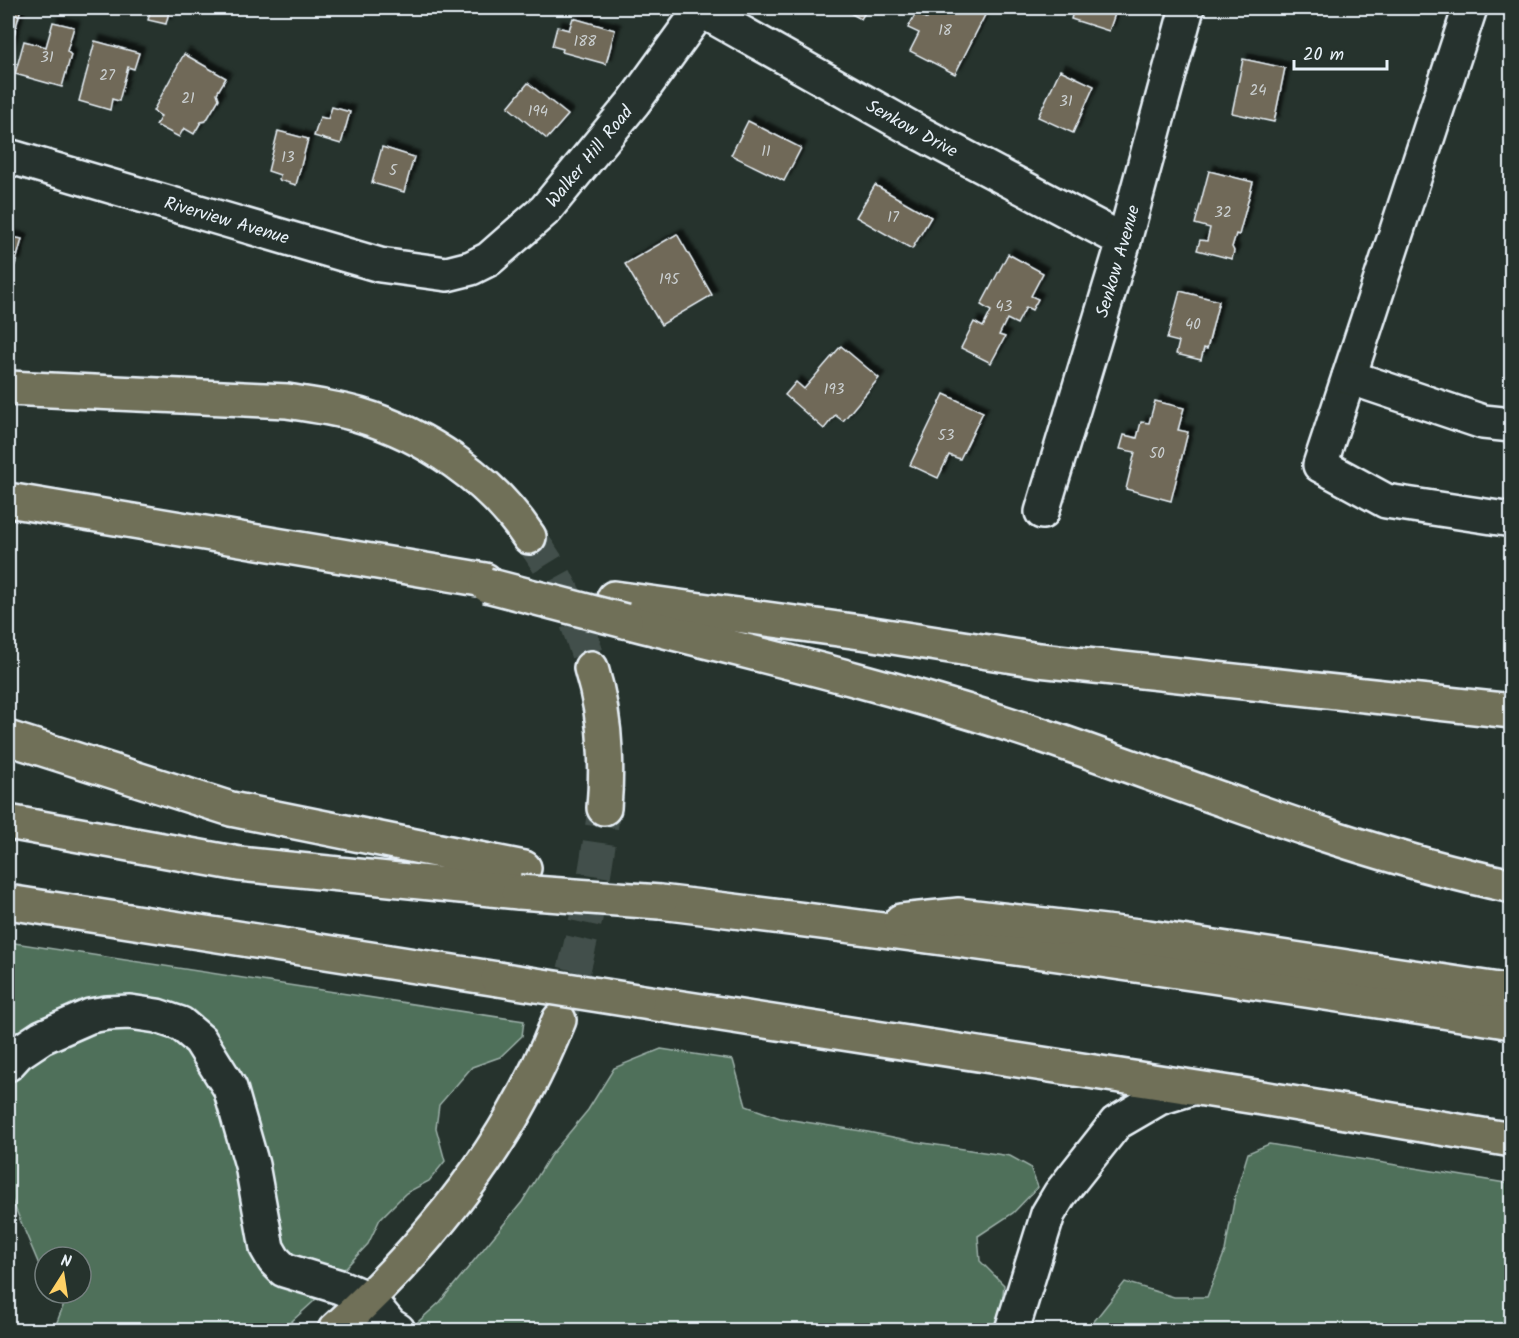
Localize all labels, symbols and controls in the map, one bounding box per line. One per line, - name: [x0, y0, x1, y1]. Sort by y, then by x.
- house number: 18: [938, 19, 953, 43]
- house number: 188: [574, 30, 597, 54]
- scale bar: [1294, 33, 1387, 71]
- text: 20 m: [1303, 41, 1344, 70]
- house number: 31: [40, 46, 54, 70]
- house number: 27: [99, 64, 116, 88]
- house number: 24: [1250, 79, 1266, 103]
- house number: 21: [181, 87, 195, 111]
- house number: 31: [1059, 90, 1073, 114]
- street label: Senkow Drive: [860, 93, 962, 167]
- street label: Walker Hill Road: [539, 99, 642, 215]
- house number: 194: [528, 100, 548, 124]
- house number: 11: [761, 140, 771, 164]
- house number: 13: [281, 146, 295, 170]
- house number: 5: [389, 159, 398, 183]
- street label: Riverview Avenue: [160, 190, 292, 254]
- house number: 32: [1214, 201, 1232, 225]
- street label: Senkow Avenue: [1089, 202, 1149, 322]
- house number: 17: [887, 206, 900, 230]
- house number: 195: [659, 268, 680, 292]
- house number: 43: [996, 295, 1013, 319]
- house number: 40: [1185, 313, 1201, 337]
- house number: 193: [824, 378, 845, 402]
- house number: 53: [938, 424, 955, 448]
- house number: 50: [1149, 442, 1165, 466]
- north arrow: [33, 1245, 93, 1305]
- text: N: [58, 1249, 73, 1275]

